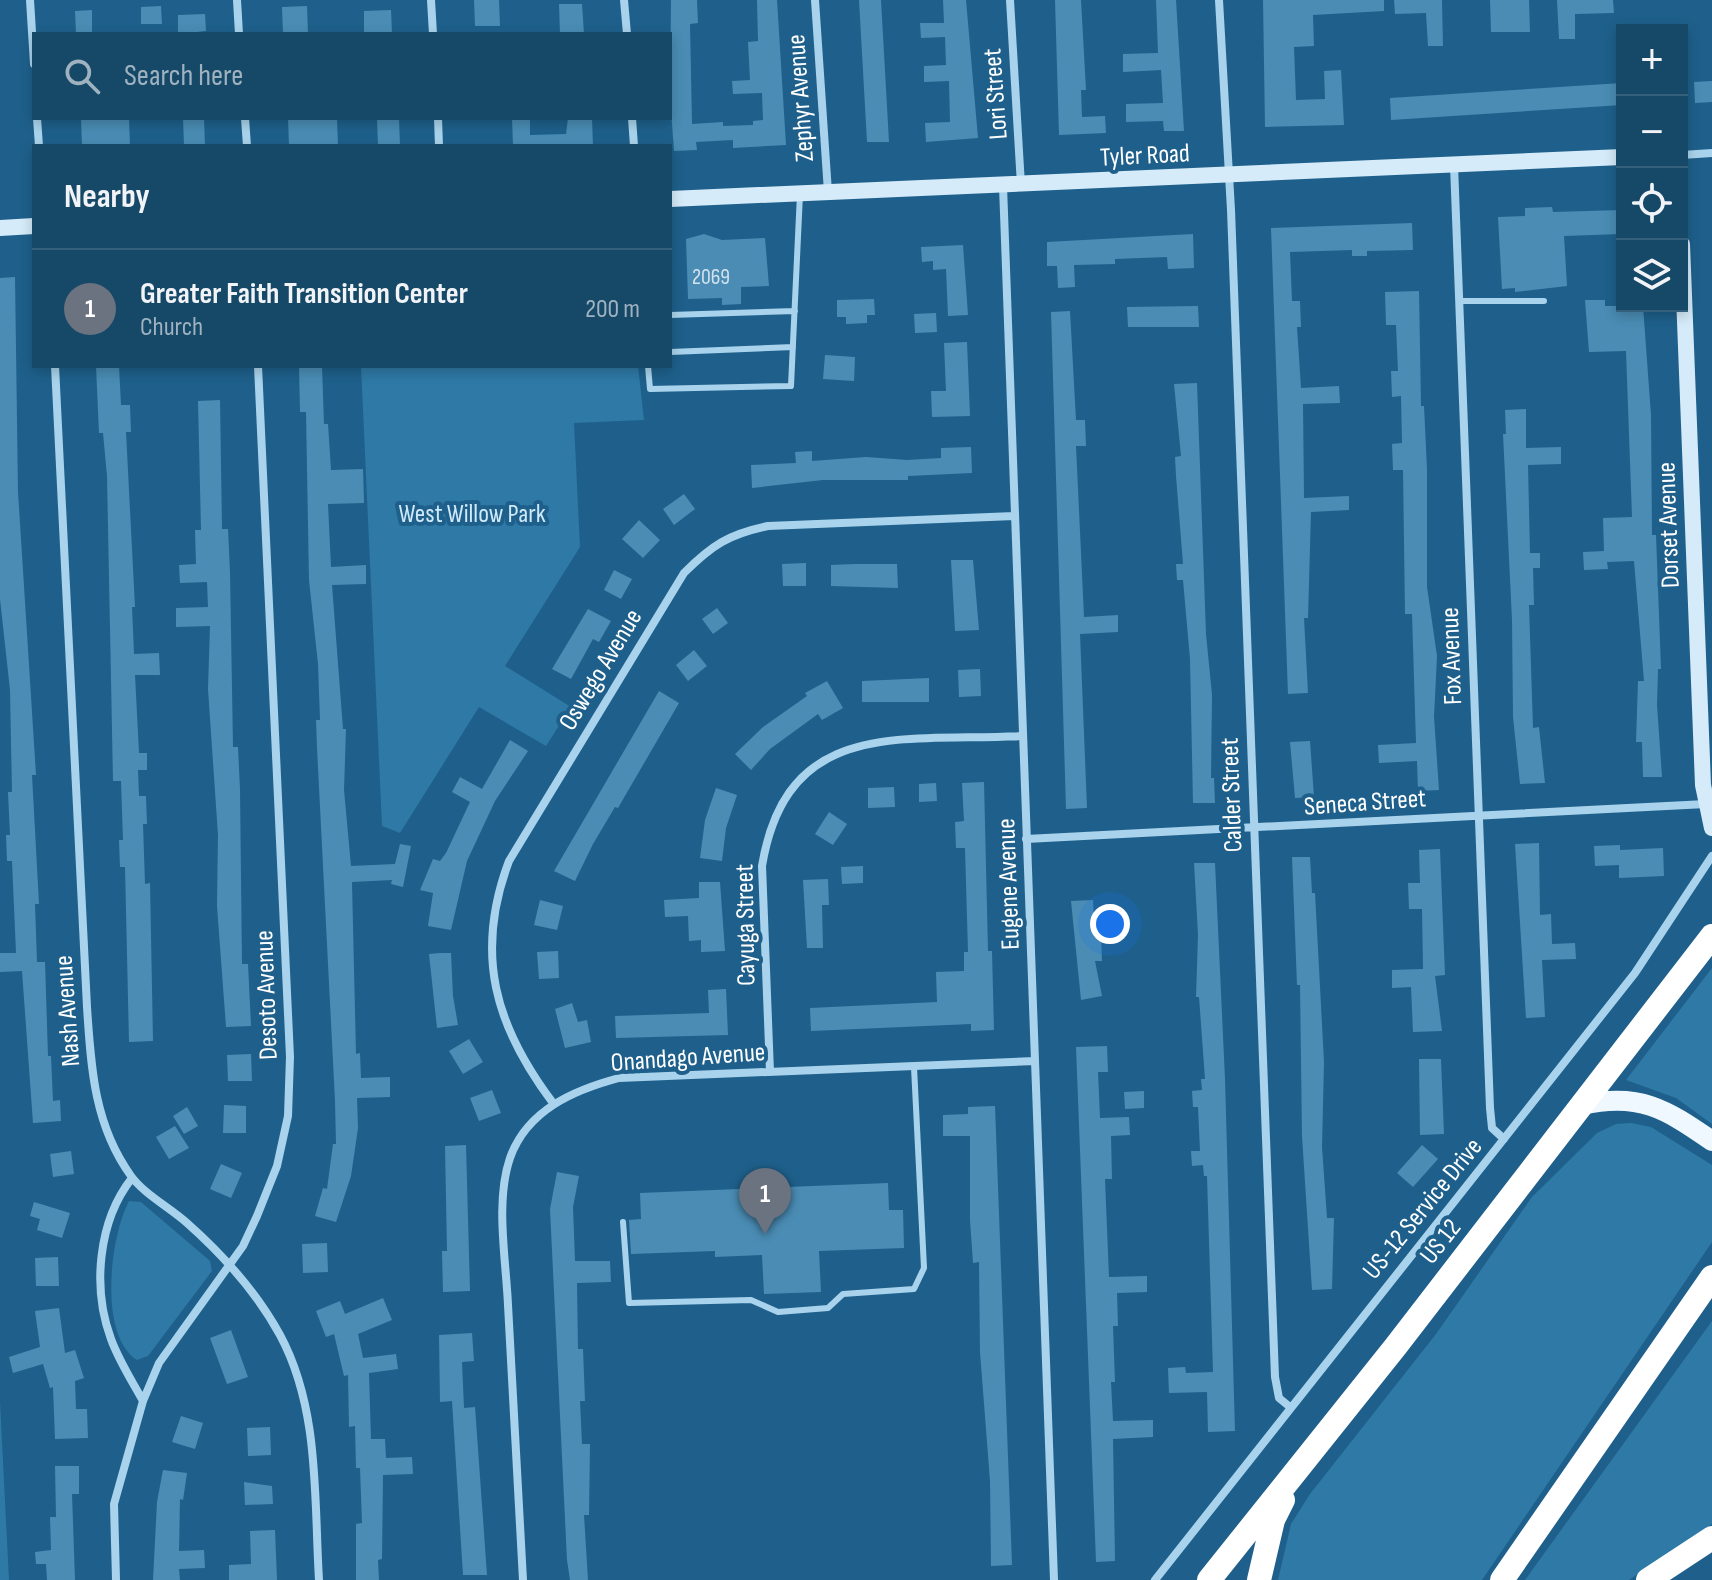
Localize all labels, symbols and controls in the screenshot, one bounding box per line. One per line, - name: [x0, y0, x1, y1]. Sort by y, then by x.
- map controls: [1616, 24, 1688, 312]
- button: +: [1616, 24, 1688, 96]
- search box: [32, 32, 672, 120]
- street label: Zephyr Avenue: [781, 33, 821, 163]
- street label: Lori Street: [977, 47, 1015, 141]
- icon: search: [60, 54, 104, 98]
- text: Search here: [124, 58, 243, 94]
- button: −: [1616, 96, 1688, 168]
- street label: Tyler Road: [1099, 138, 1191, 174]
- button: locate: [1616, 168, 1688, 240]
- text: Nearby: [64, 176, 150, 217]
- button: layers: [1616, 240, 1688, 312]
- house number: 2069: [692, 264, 730, 291]
- text: Greater Faith Transition Center: [140, 276, 468, 312]
- text: 1: [85, 294, 95, 325]
- text: 200 m: [585, 294, 640, 325]
- text: Church: [140, 312, 203, 343]
- street label: Dorset Avenue: [1651, 461, 1687, 589]
- park label: West Willow Park: [398, 499, 546, 530]
- street label: Oswego Avenue: [553, 604, 649, 736]
- street label: Fox Avenue: [1435, 607, 1469, 705]
- street label: Calder Street: [1215, 737, 1249, 853]
- street label: Seneca Street: [1303, 783, 1427, 823]
- street label: Eugene Avenue: [991, 818, 1027, 950]
- street label: Cayuga Street: [729, 864, 763, 986]
- your location: [1090, 904, 1130, 944]
- street label: Desoto Avenue: [249, 930, 285, 1060]
- street label: Nash Avenue: [49, 954, 87, 1068]
- street label: Onandago Avenue: [610, 1037, 766, 1079]
- street label: US-12 Service Drive: [1357, 1132, 1489, 1286]
- pin: 1: [739, 1168, 791, 1234]
- street label: US 12: [1414, 1213, 1468, 1271]

